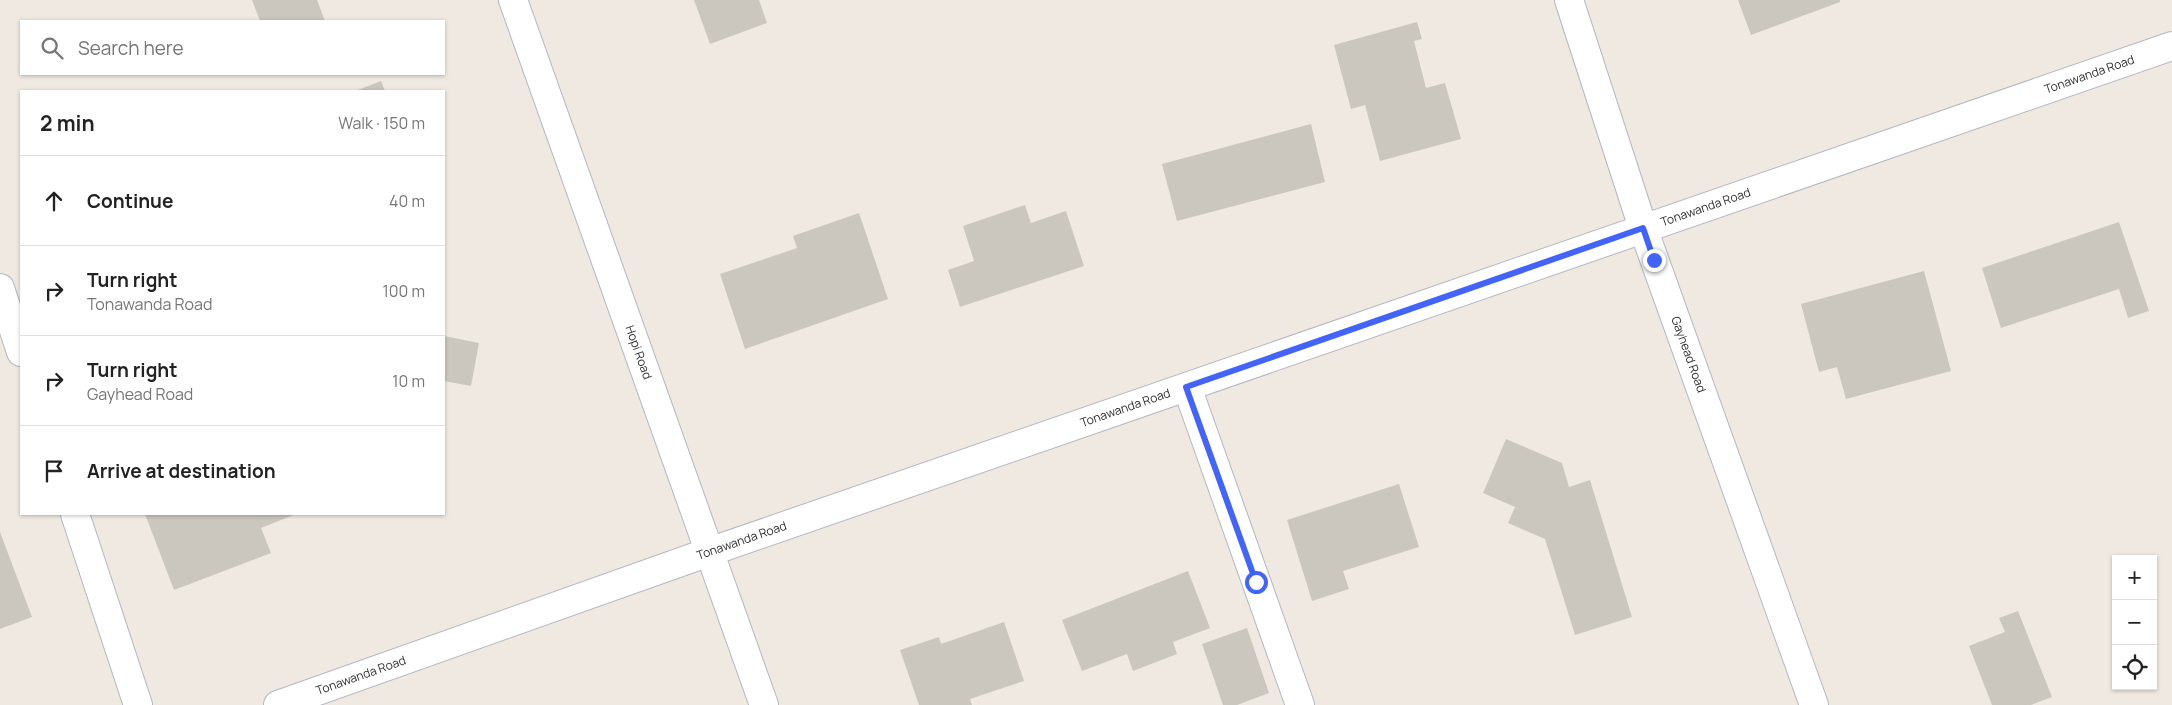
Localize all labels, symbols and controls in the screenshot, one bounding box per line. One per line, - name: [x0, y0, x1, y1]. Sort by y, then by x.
- search box: [20, 20, 445, 75]
- icon: search: [38, 34, 66, 62]
- text: Search here: [78, 35, 184, 61]
- street label: Tonawanda Road: [2042, 51, 2137, 98]
- text: 2 min: [40, 109, 95, 137]
- text: Walk · 150 m: [338, 112, 425, 134]
- street label: Tonawanda Road: [1658, 183, 1753, 230]
- icon: ahead: [40, 187, 68, 215]
- text: Continue: [87, 188, 173, 214]
- text: 40 m: [389, 190, 425, 212]
- route end: [1643, 249, 1666, 272]
- text: Turn right: [87, 267, 177, 293]
- icon: right: [40, 277, 68, 305]
- text: 100 m: [382, 280, 425, 302]
- text: Tonawanda Road: [87, 293, 212, 315]
- street label: Gayhead Road: [1667, 314, 1710, 395]
- street label: Hopi Road: [621, 323, 656, 381]
- text: Turn right: [87, 357, 177, 383]
- icon: right: [40, 367, 68, 395]
- text: 10 m: [392, 370, 425, 392]
- text: Gayhead Road: [87, 383, 193, 405]
- street label: Tonawanda Road: [1078, 384, 1173, 431]
- icon: arrive: [40, 457, 68, 485]
- text: Arrive at destination: [87, 458, 276, 484]
- street label: Tonawanda Road: [694, 517, 789, 564]
- map controls: [2112, 555, 2157, 690]
- button: +: [2112, 555, 2157, 600]
- route start: [1245, 571, 1268, 594]
- button: −: [2112, 600, 2157, 645]
- button: locate: [2112, 645, 2157, 690]
- street label: Tonawanda Road: [314, 651, 408, 699]

